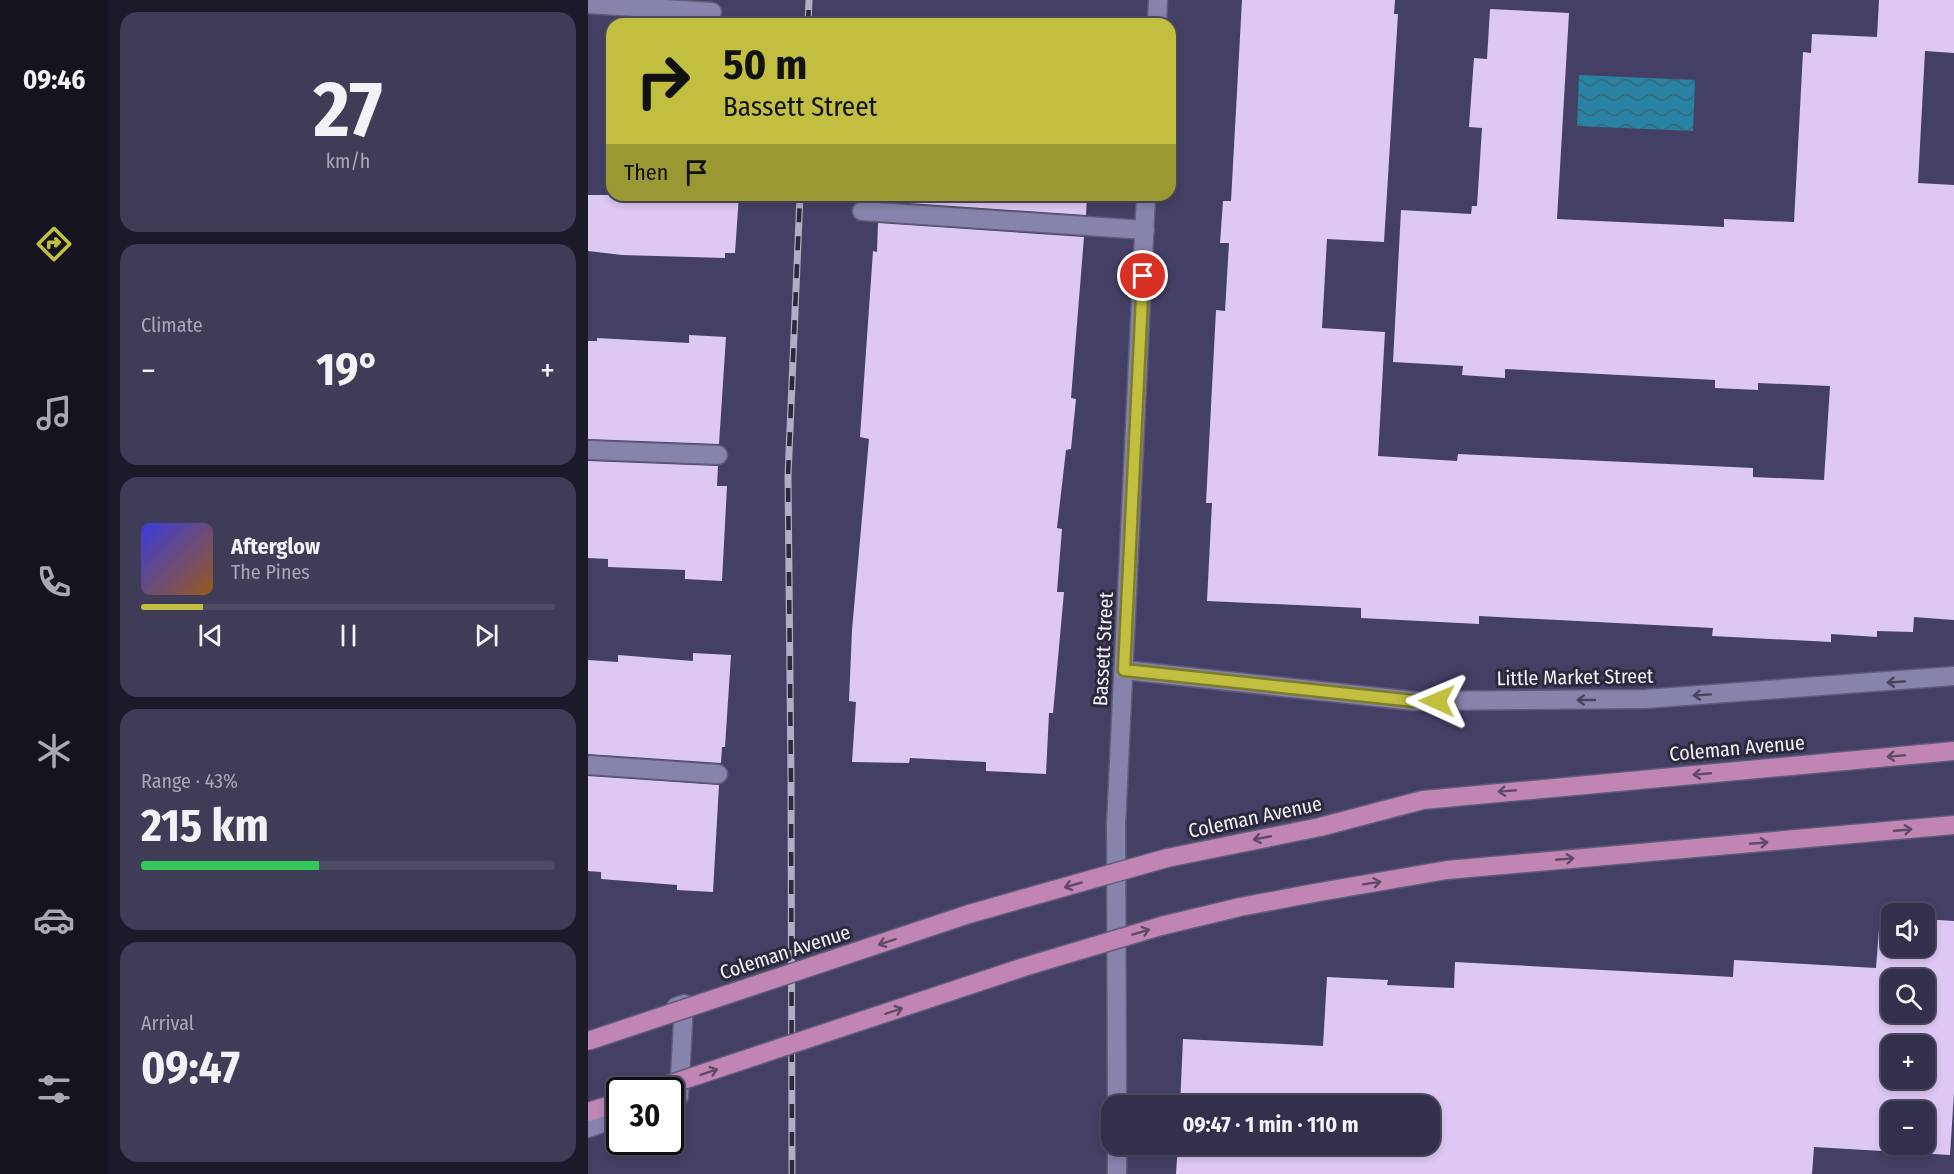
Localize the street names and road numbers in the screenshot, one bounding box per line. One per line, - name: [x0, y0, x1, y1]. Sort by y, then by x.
- street label: Bassett Street: [1088, 591, 1118, 707]
- street label: Little Market Street: [1496, 664, 1654, 690]
- street label: Coleman Avenue: [1668, 730, 1806, 766]
- street label: Coleman Avenue: [1186, 791, 1324, 843]
- street label: Coleman Avenue: [717, 920, 853, 984]

